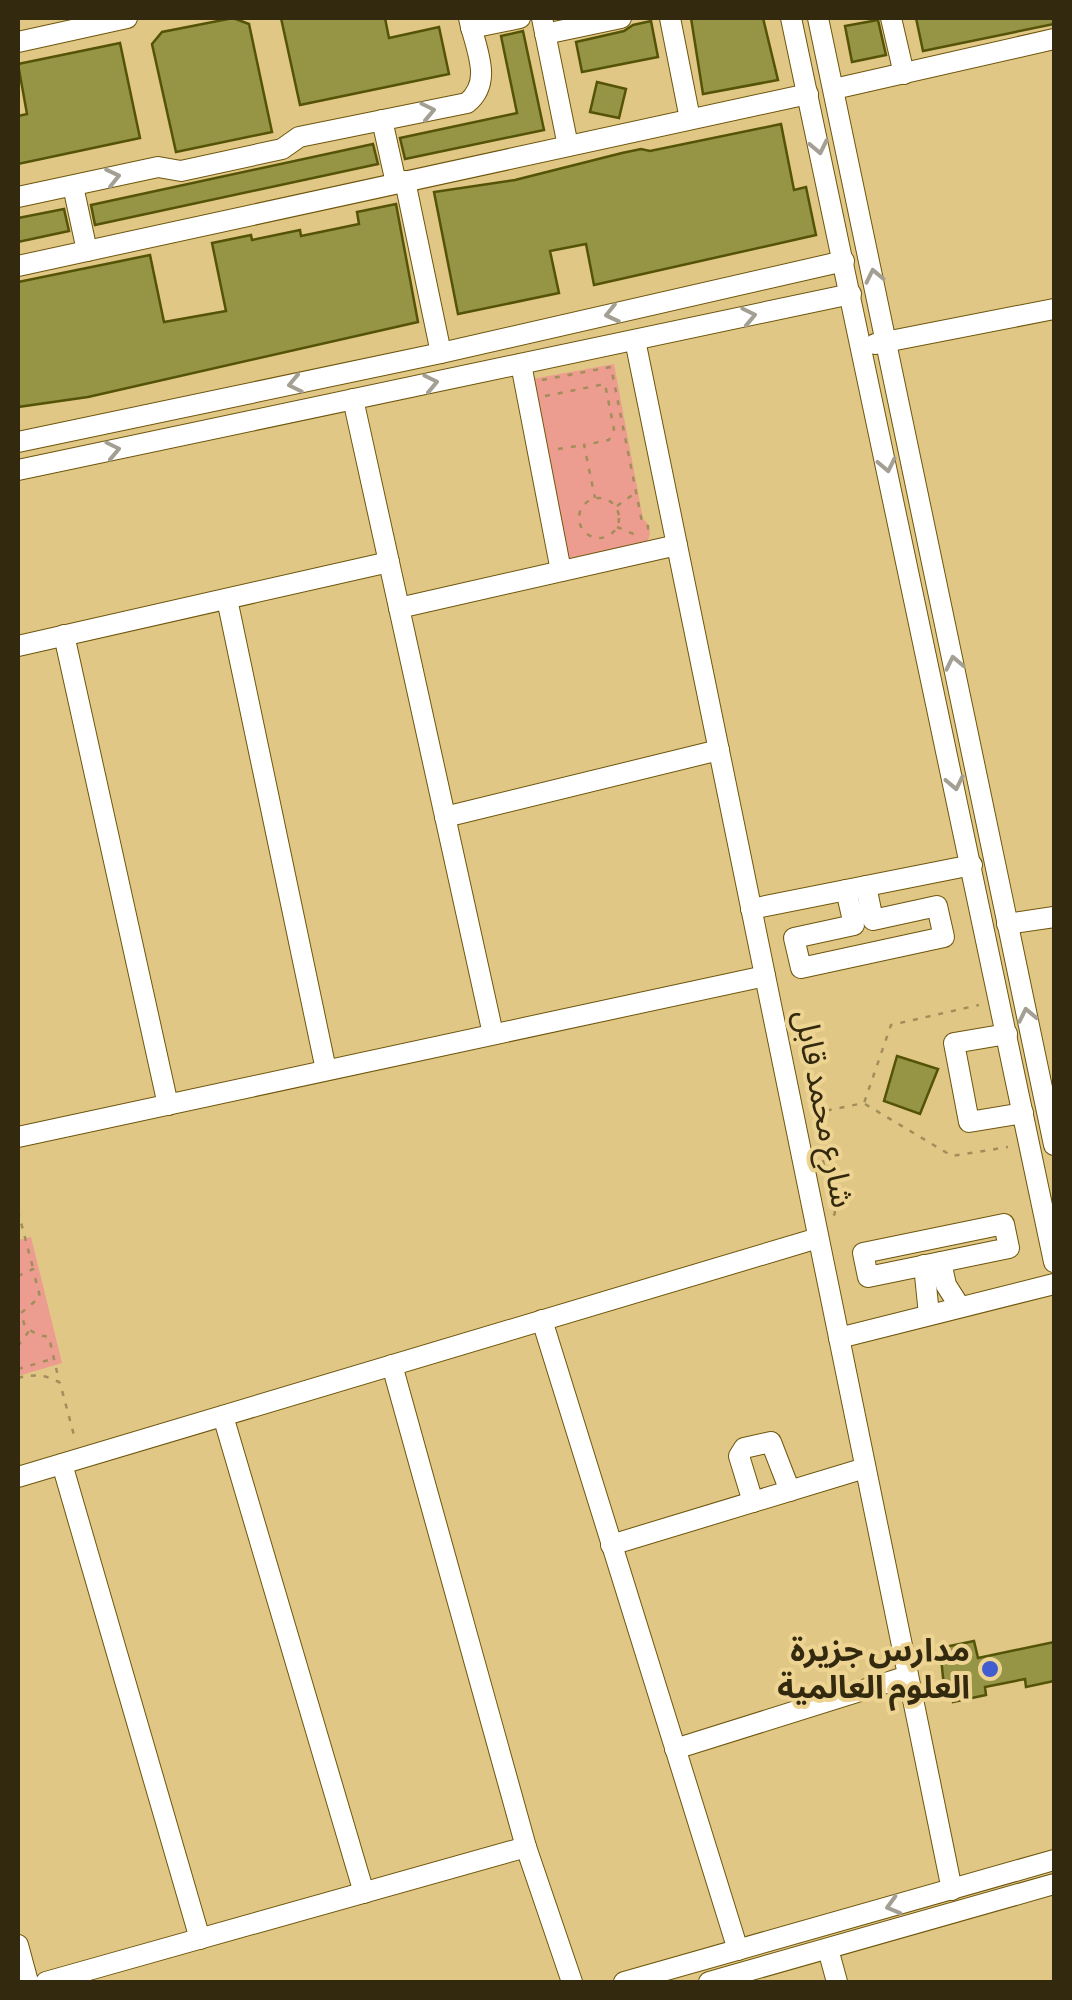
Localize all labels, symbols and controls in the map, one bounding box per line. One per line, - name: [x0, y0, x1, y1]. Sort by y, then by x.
- one-way arrow: [419, 101, 436, 122]
- one-way arrow: [808, 138, 829, 155]
- one-way arrow: [104, 168, 121, 189]
- one-way arrow: [865, 268, 886, 285]
- one-way arrow: [604, 302, 621, 323]
- one-way arrow: [740, 307, 757, 328]
- one-way arrow: [287, 372, 304, 393]
- one-way arrow: [422, 374, 439, 395]
- one-way arrow: [104, 441, 121, 462]
- one-way arrow: [875, 456, 896, 473]
- one-way arrow: [945, 654, 966, 671]
- one-way arrow: [943, 774, 964, 791]
- street label: شارع محمد قابل: [782, 1007, 861, 1212]
- one-way arrow: [1017, 1007, 1038, 1024]
- place label: مدارس جزيرة العلوم العالمية: [777, 1632, 970, 1712]
- marker: مدارس جزيرة العلوم العالمية: [979, 1658, 1001, 1680]
- one-way arrow: [886, 1894, 903, 1915]

